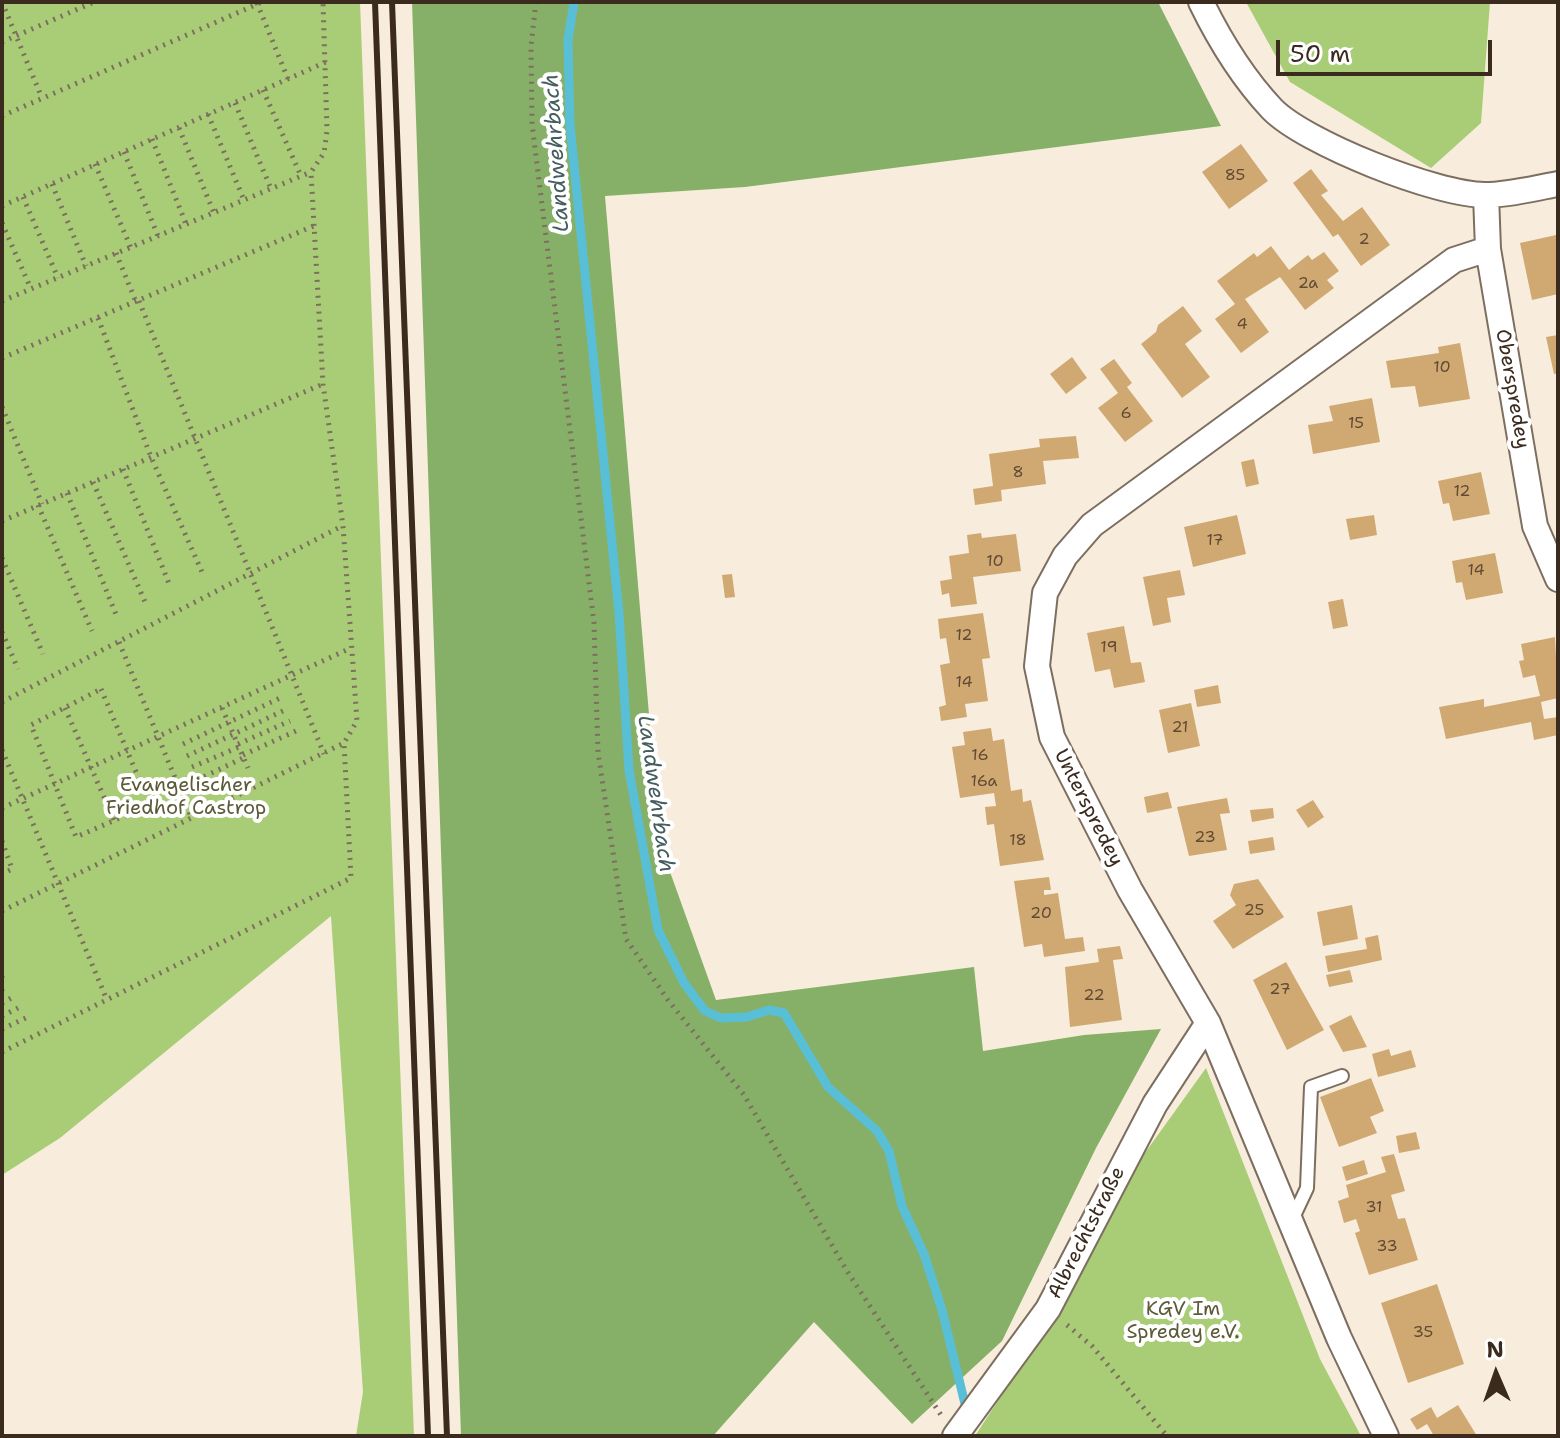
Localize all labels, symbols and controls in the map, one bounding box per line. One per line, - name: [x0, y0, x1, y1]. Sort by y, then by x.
- scale bar: [1280, 24, 1496, 74]
- text: 50 m: [1290, 38, 1350, 70]
- water label: Landwehrbach: [538, 73, 576, 233]
- house number: 85: [1225, 166, 1245, 186]
- house number: 2: [1358, 230, 1370, 250]
- house number: 2a: [1298, 274, 1318, 294]
- house number: 4: [1236, 315, 1248, 335]
- street label: Oberspredey: [1490, 327, 1534, 451]
- house number: 10: [1433, 358, 1451, 378]
- house number: 6: [1120, 404, 1132, 424]
- house number: 15: [1348, 414, 1364, 434]
- house number: 8: [1012, 463, 1024, 483]
- house number: 12: [1453, 482, 1471, 502]
- house number: 17: [1206, 531, 1224, 551]
- house number: 10: [986, 552, 1004, 572]
- house number: 14: [1467, 561, 1485, 581]
- house number: 12: [955, 626, 973, 646]
- house number: 19: [1100, 638, 1118, 658]
- house number: 14: [955, 673, 973, 693]
- water label: Landwehrbach: [631, 714, 679, 874]
- house number: 21: [1171, 718, 1189, 738]
- street label: Unterspredey: [1048, 745, 1128, 871]
- house number: 16: [971, 746, 989, 766]
- house number: 16a: [970, 772, 998, 792]
- park label: Evangelischer Friedhof Castrop: [106, 774, 266, 821]
- house number: 23: [1194, 828, 1216, 848]
- house number: 18: [1009, 831, 1027, 851]
- house number: 25: [1244, 901, 1264, 921]
- house number: 20: [1030, 904, 1052, 924]
- house number: 27: [1269, 980, 1291, 1000]
- house number: 22: [1083, 986, 1105, 1006]
- street label: Albrechtstraße: [1043, 1163, 1131, 1303]
- house number: 31: [1365, 1198, 1383, 1218]
- house number: 33: [1376, 1237, 1398, 1257]
- park label: KGV Im Spredey e.V.: [1127, 1298, 1239, 1345]
- house number: 35: [1413, 1323, 1433, 1343]
- north arrow: [1456, 1334, 1536, 1414]
- text: N: [1486, 1335, 1504, 1364]

